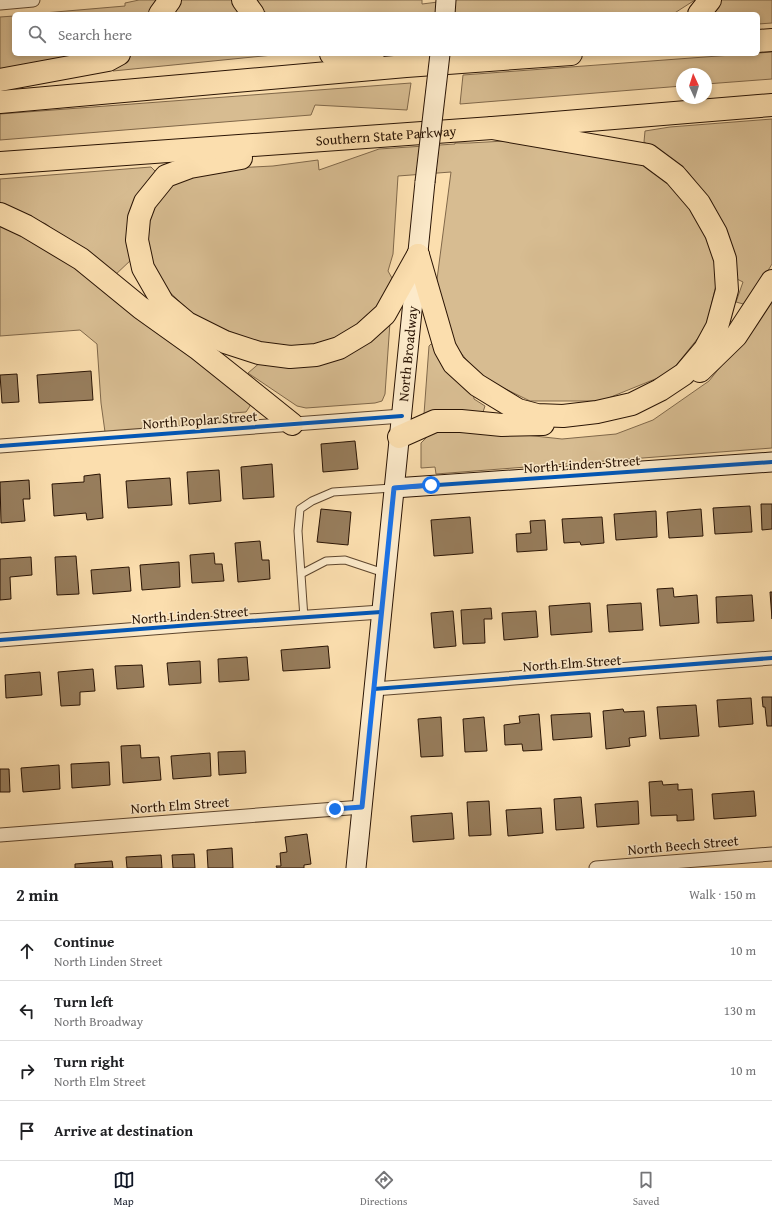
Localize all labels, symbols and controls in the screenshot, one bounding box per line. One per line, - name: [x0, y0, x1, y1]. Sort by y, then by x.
- search box: [12, 12, 760, 56]
- icon: search: [26, 23, 48, 45]
- text: Search here: [58, 24, 132, 45]
- north arrow: [676, 68, 712, 104]
- street label: Southern State Parkway: [315, 121, 457, 151]
- street label: North Broadway: [393, 305, 423, 402]
- street label: North Poplar Street: [142, 406, 258, 434]
- street label: North Linden Street: [523, 450, 641, 478]
- route start: [422, 476, 440, 494]
- street label: North Linden Street: [131, 601, 249, 629]
- street label: North Elm Street: [522, 650, 622, 676]
- street label: North Elm Street: [130, 792, 230, 818]
- route end: [326, 800, 344, 818]
- street label: North Beech Street: [627, 830, 739, 860]
- text: 2 min: [16, 882, 58, 907]
- text: Walk · 150 m: [689, 885, 756, 904]
- text: Continue: [54, 931, 115, 952]
- icon: ahead: [16, 940, 38, 962]
- text: 10 m: [730, 941, 756, 960]
- text: North Linden Street: [54, 952, 163, 971]
- text: Turn left: [54, 991, 113, 1012]
- icon: left: [16, 1000, 38, 1022]
- text: 130 m: [724, 1001, 756, 1020]
- text: North Broadway: [54, 1012, 143, 1031]
- text: Turn right: [54, 1051, 125, 1072]
- icon: right: [16, 1060, 38, 1082]
- text: 10 m: [730, 1061, 756, 1080]
- text: North Elm Street: [54, 1072, 146, 1091]
- icon: arrive: [16, 1120, 38, 1142]
- text: Arrive at destination: [54, 1120, 193, 1141]
- tab: Map: [113, 1169, 135, 1209]
- tab: Directions: [360, 1169, 407, 1209]
- tab: Saved: [633, 1169, 659, 1209]

